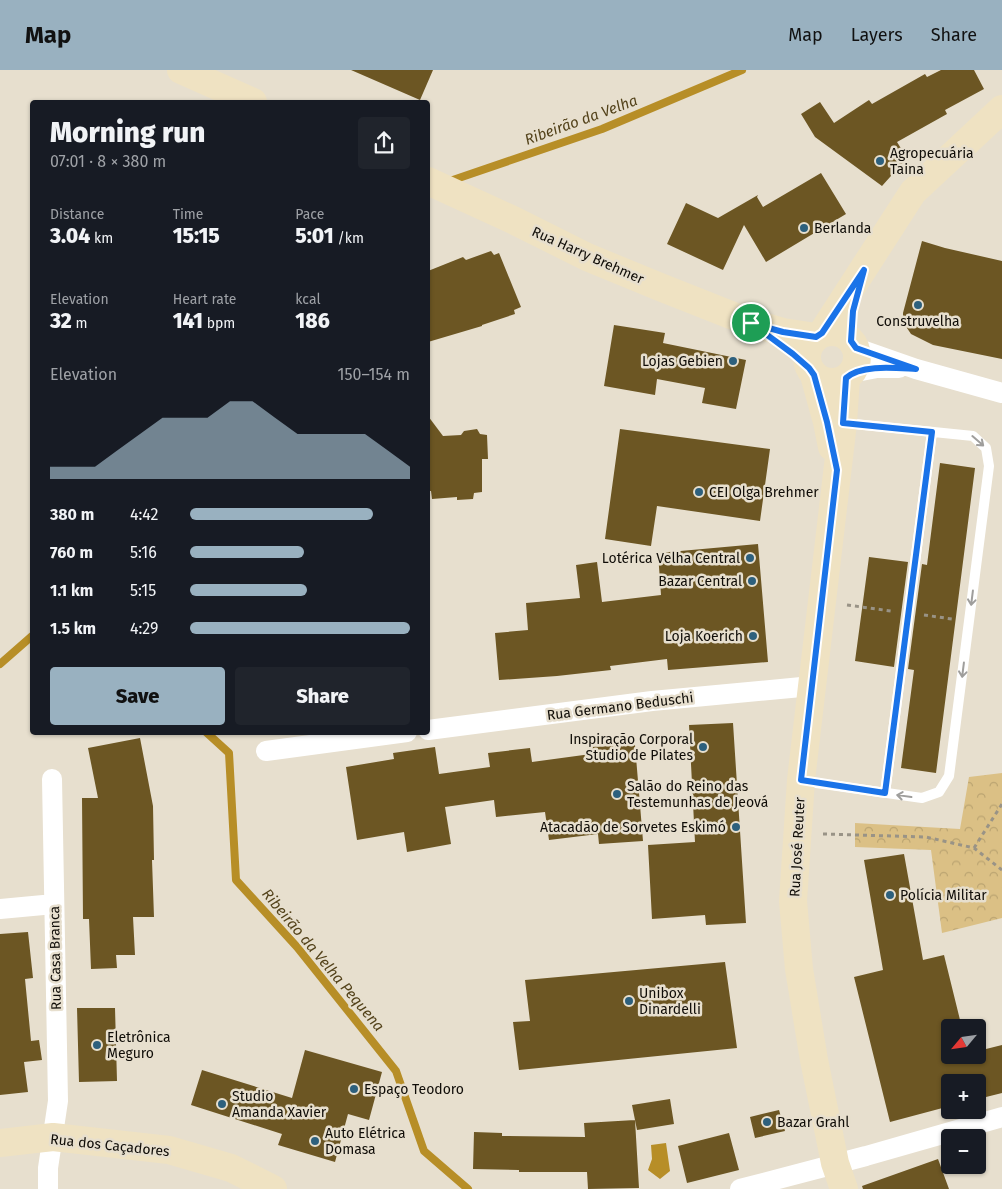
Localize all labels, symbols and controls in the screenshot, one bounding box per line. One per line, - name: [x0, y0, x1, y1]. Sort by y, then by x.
- text: Map: [25, 21, 71, 49]
- text: Map: [788, 24, 823, 46]
- text: Layers: [851, 24, 903, 46]
- text: Share: [931, 24, 977, 46]
- water label: Ribeirão da Velha: [522, 91, 640, 149]
- text: Morning run: [50, 116, 205, 149]
- button: share: [358, 117, 410, 169]
- place label: Agropecuária Taina: [890, 145, 974, 178]
- text: 07:01 · 8 × 380 m: [50, 152, 166, 171]
- marker: Agropecuária Taina: [874, 155, 886, 167]
- text: Distance: [50, 206, 104, 223]
- text: Time: [173, 206, 203, 223]
- text: Pace: [295, 206, 324, 223]
- place label: Berlanda: [814, 220, 871, 237]
- marker: Berlanda: [798, 222, 810, 234]
- text: 3.04: [50, 223, 90, 249]
- text: 15:15: [173, 223, 220, 249]
- text: 5:01: [295, 223, 334, 249]
- street label: Rua Harry Brehmer: [529, 223, 647, 288]
- text: km: [90, 230, 113, 247]
- text: /km: [334, 230, 364, 247]
- text: Elevation: [50, 291, 109, 308]
- text: Heart rate: [173, 291, 236, 308]
- text: kcal: [295, 291, 321, 308]
- marker: Construvelha: [912, 299, 924, 311]
- pin: [730, 302, 772, 344]
- text: 32: [50, 308, 72, 334]
- text: 141: [173, 308, 203, 334]
- text: 186: [295, 308, 330, 334]
- icon: arrive: [737, 309, 765, 337]
- place label: Construvelha: [876, 313, 960, 330]
- text: m: [72, 315, 88, 332]
- text: bpm: [203, 315, 235, 332]
- place label: Lojas Gebien: [642, 353, 723, 370]
- marker: Lojas Gebien: [727, 355, 739, 367]
- text: Elevation: [50, 365, 117, 384]
- text: 150–154 m: [338, 365, 410, 384]
- one-way arrow: [971, 435, 984, 447]
- place label: CEI Olga Brehmer: [709, 484, 819, 501]
- marker: CEI Olga Brehmer: [693, 486, 705, 498]
- text: 380 m: [50, 505, 94, 524]
- text: 4:42: [130, 505, 158, 524]
- text: 760 m: [50, 543, 93, 562]
- text: 5:16: [130, 543, 157, 562]
- place label: Lotérica Velha Central: [602, 550, 740, 567]
- marker: Lotérica Velha Central: [744, 552, 756, 564]
- place label: Bazar Central: [658, 573, 742, 590]
- marker: Bazar Central: [746, 575, 758, 587]
- text: 1.1 km: [50, 581, 93, 600]
- text: 5:15: [130, 581, 156, 600]
- one-way arrow: [967, 590, 977, 606]
- text: 1.5 km: [50, 619, 96, 638]
- text: 4:29: [130, 619, 159, 638]
- place label: Loja Koerich: [665, 628, 743, 645]
- marker: Loja Koerich: [747, 630, 759, 642]
- one-way arrow: [957, 661, 967, 677]
- button: Save: [50, 667, 225, 725]
- button: Share: [235, 667, 410, 725]
- street label: Rua Germano Beduschi: [546, 689, 694, 724]
- place label: Inspiração Corporal Studio de Pilates: [569, 731, 693, 764]
- marker: Inspiração Corporal Studio de Pilates: [697, 741, 709, 753]
- place label: Salão do Reino das Testemunhas de Jeová: [627, 778, 768, 811]
- marker: Salão do Reino das Testemunhas de Jeová: [611, 788, 623, 800]
- one-way arrow: [896, 790, 912, 800]
- street label: Rua José Reuter: [786, 796, 809, 897]
- place label: Atacadão de Sorvetes Eskimó: [540, 819, 726, 836]
- marker: Atacadão de Sorvetes Eskimó: [730, 821, 742, 833]
- water label: Ribeirão da Velha Pequena: [258, 885, 388, 1035]
- place label: Polícia Militar: [900, 887, 987, 904]
- marker: Polícia Militar: [884, 889, 896, 901]
- street label: Rua Casa Branca: [46, 906, 65, 1010]
- place label: Unibox Dinardelli: [639, 985, 701, 1018]
- marker: Unibox Dinardelli: [623, 995, 635, 1007]
- north arrow: [941, 1019, 986, 1064]
- map controls: [941, 1019, 986, 1174]
- place label: Eletrônica Meguro: [107, 1029, 171, 1062]
- marker: Eletrônica Meguro: [91, 1039, 103, 1051]
- button: +: [941, 1074, 986, 1119]
- place label: Espaço Teodoro: [364, 1081, 464, 1098]
- marker: Espaço Teodoro: [348, 1083, 360, 1095]
- place label: Studio Amanda Xavier: [232, 1088, 327, 1121]
- marker: Studio Amanda Xavier: [216, 1098, 228, 1110]
- place label: Bazar Grahl: [777, 1114, 849, 1131]
- marker: Bazar Grahl: [761, 1116, 773, 1128]
- place label: Auto Elétrica Domasa: [325, 1125, 406, 1158]
- button: −: [941, 1129, 986, 1174]
- street label: Rua dos Caçadores: [49, 1131, 171, 1160]
- marker: Auto Elétrica Domasa: [309, 1135, 321, 1147]

